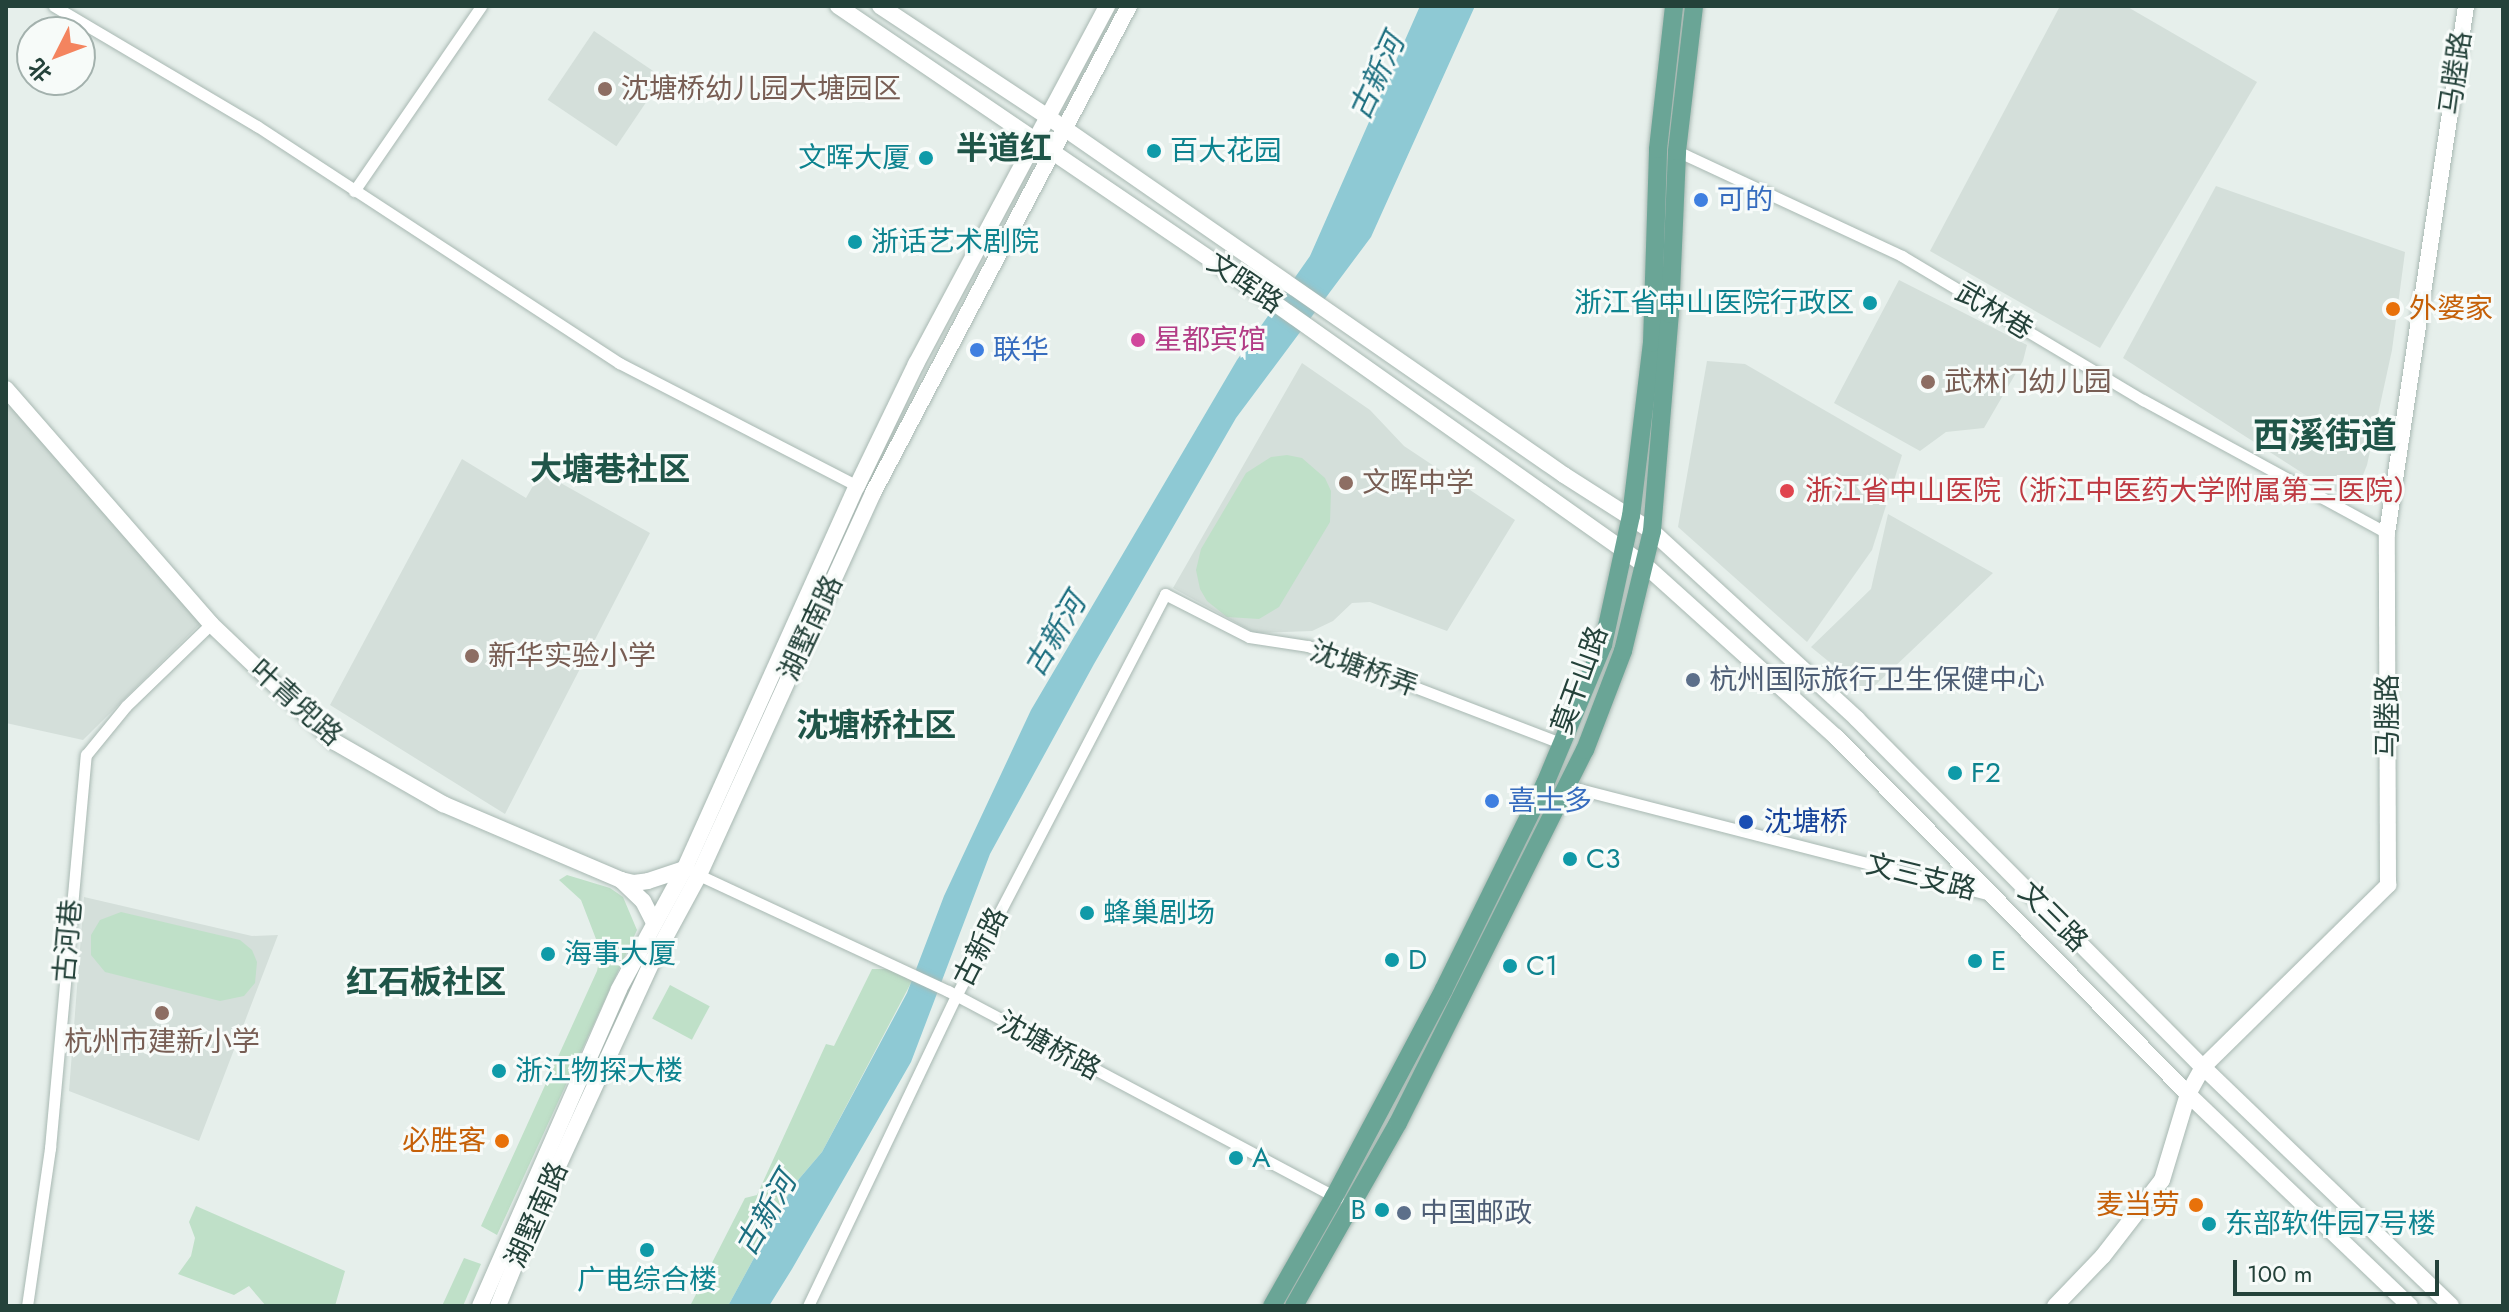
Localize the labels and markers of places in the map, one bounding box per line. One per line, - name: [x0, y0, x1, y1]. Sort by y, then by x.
- place label: 沈塘桥幼儿园大塘园区: [621, 72, 901, 106]
- marker: 沈塘桥幼儿园大塘园区: [596, 80, 614, 98]
- place label: 百大花园: [1170, 134, 1282, 168]
- place label: 文晖大厦: [798, 141, 910, 175]
- marker: 百大花园: [1145, 142, 1163, 160]
- marker: 文晖大厦: [917, 149, 935, 167]
- place label: 可的: [1717, 183, 1773, 217]
- marker: 可的: [1692, 191, 1710, 209]
- place label: 浙话艺术剧院: [871, 225, 1039, 259]
- marker: 浙话艺术剧院: [846, 233, 864, 251]
- place label: 浙江省中山医院行政区: [1574, 286, 1854, 320]
- place label: 外婆家: [2409, 292, 2493, 326]
- marker: 浙江省中山医院行政区: [1861, 294, 1879, 312]
- marker: 外婆家: [2384, 300, 2402, 318]
- place label: 星都宾馆: [1154, 323, 1266, 357]
- marker: 星都宾馆: [1129, 331, 1147, 349]
- place label: 联华: [993, 333, 1049, 367]
- marker: 联华: [968, 341, 986, 359]
- place label: 武林门幼儿园: [1944, 365, 2112, 399]
- marker: 武林门幼儿园: [1919, 373, 1937, 391]
- place label: 文晖中学: [1362, 466, 1474, 500]
- marker: 文晖中学: [1337, 474, 1355, 492]
- place label: 浙江省中山医院（浙江中医药大学附属第三医院）: [1805, 474, 2421, 508]
- marker: 浙江省中山医院（浙江中医药大学附属第三医院）: [1776, 480, 1798, 502]
- place label: 新华实验小学: [488, 639, 656, 673]
- marker: 新华实验小学: [463, 647, 481, 665]
- place label: 杭州国际旅行卫生保健中心: [1709, 663, 2045, 697]
- marker: 杭州国际旅行卫生保健中心: [1684, 671, 1702, 689]
- place label: F2: [1971, 756, 2001, 790]
- marker: F2: [1946, 764, 1964, 782]
- place label: 喜士多: [1508, 784, 1592, 818]
- marker: 喜士多: [1483, 792, 1501, 810]
- place label: 沈塘桥: [1764, 805, 1848, 839]
- marker: 沈塘桥: [1735, 811, 1757, 833]
- place label: C3: [1586, 842, 1620, 876]
- marker: C3: [1561, 850, 1579, 868]
- place label: 蜂巢剧场: [1103, 896, 1215, 930]
- marker: 蜂巢剧场: [1078, 904, 1096, 922]
- place label: 海事大厦: [564, 937, 676, 971]
- place label: D: [1408, 943, 1427, 977]
- place label: E: [1991, 944, 2006, 978]
- marker: 海事大厦: [539, 945, 557, 963]
- place label: C1: [1526, 949, 1558, 983]
- marker: D: [1383, 951, 1401, 969]
- marker: E: [1966, 952, 1984, 970]
- marker: C1: [1501, 957, 1519, 975]
- marker: 杭州市建新小学: [153, 1004, 171, 1022]
- place label: 杭州市建新小学: [64, 1025, 260, 1059]
- place label: 浙江物探大楼: [515, 1054, 683, 1088]
- marker: 浙江物探大楼: [490, 1062, 508, 1080]
- place label: 必胜客: [402, 1124, 486, 1158]
- marker: 必胜客: [493, 1132, 511, 1150]
- place label: A: [1252, 1141, 1270, 1175]
- marker: A: [1227, 1149, 1245, 1167]
- place label: 麦当劳: [2096, 1188, 2180, 1222]
- place label: B: [1350, 1193, 1366, 1227]
- place label: 中国邮政: [1420, 1196, 1532, 1230]
- marker: 麦当劳: [2187, 1196, 2205, 1214]
- marker: B: [1373, 1201, 1391, 1219]
- marker: 中国邮政: [1395, 1204, 1413, 1222]
- place label: 东部软件园7号楼: [2225, 1207, 2436, 1241]
- marker: 东部软件园7号楼: [2200, 1215, 2218, 1233]
- marker: 广电综合楼: [638, 1241, 656, 1259]
- place label: 广电综合楼: [577, 1263, 717, 1297]

